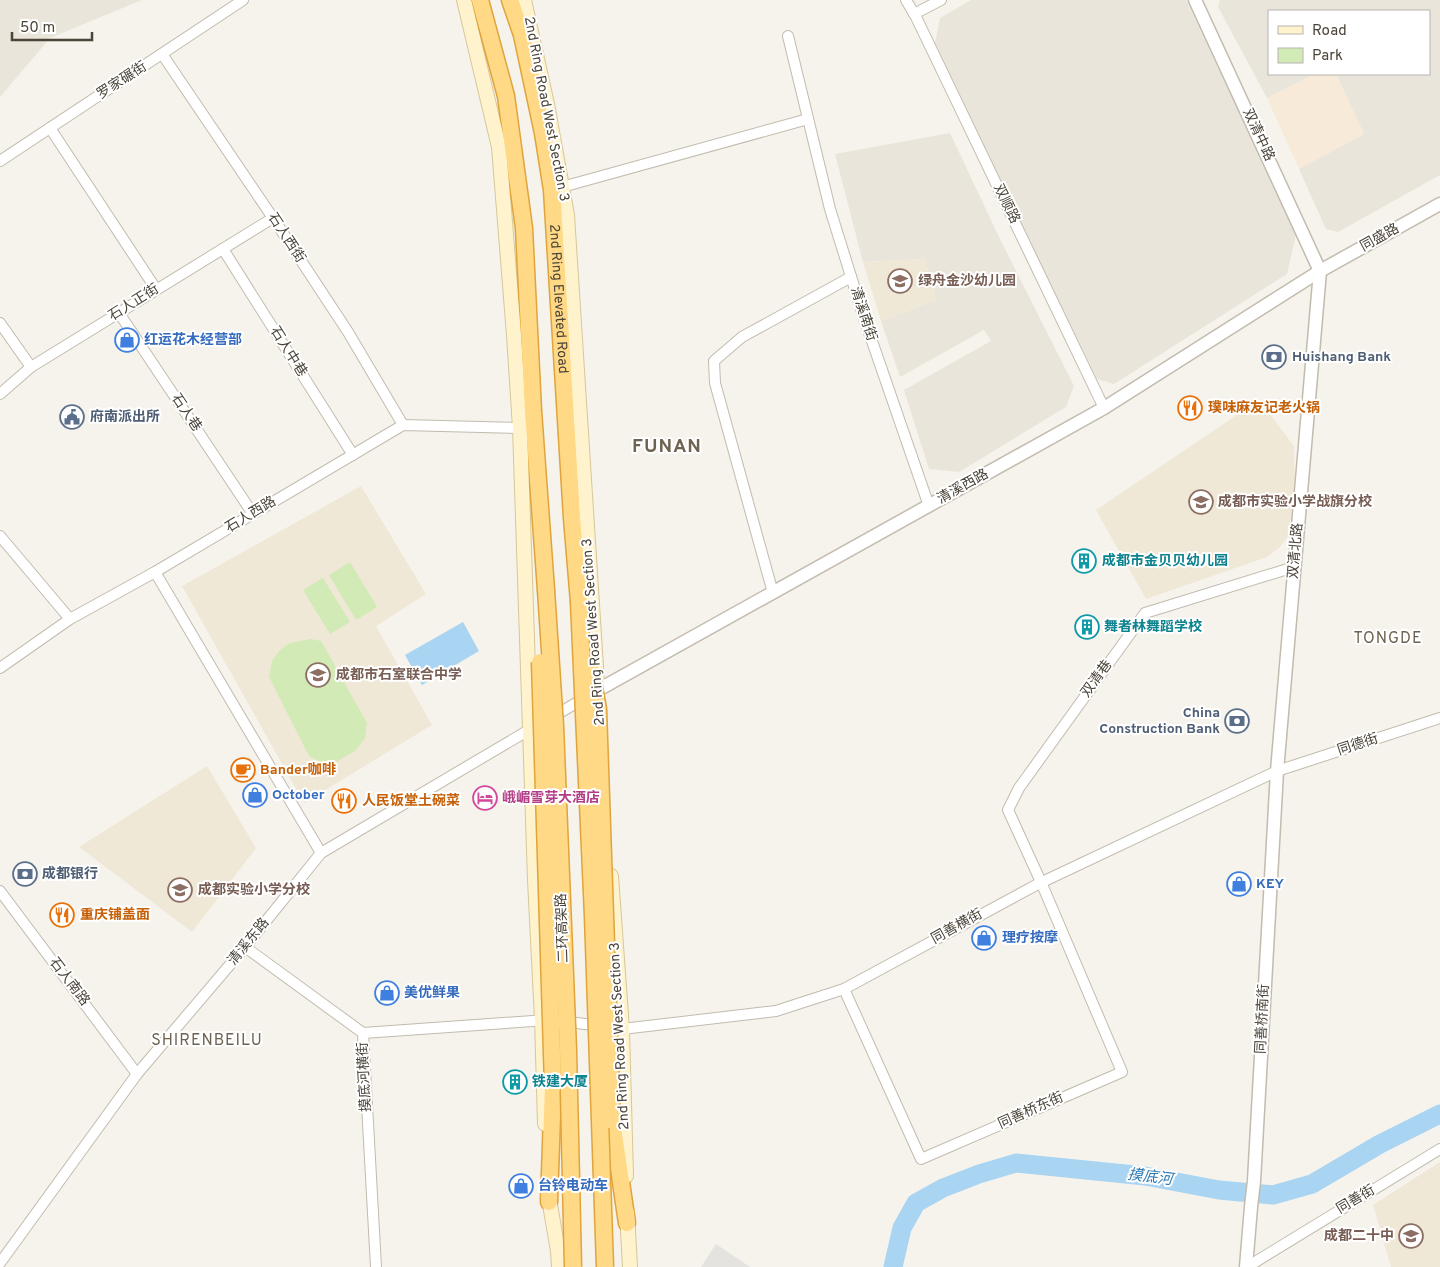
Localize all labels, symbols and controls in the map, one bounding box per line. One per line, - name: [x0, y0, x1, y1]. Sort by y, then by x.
- scale bar: [12, 10, 92, 42]
- legend: [1268, 10, 1430, 75]
- street label: 2nd Ring Road West Section 3: [520, 15, 572, 203]
- text: 50 m: [20, 19, 55, 38]
- text: Road: [1312, 22, 1347, 41]
- text: Park: [1312, 47, 1343, 66]
- street label: 罗家碾街: [93, 58, 150, 103]
- street label: 双清中路: [1238, 106, 1278, 164]
- street label: 双顺路: [989, 181, 1023, 227]
- street label: 石人西街: [264, 210, 308, 266]
- street label: 同盛路: [1357, 220, 1402, 256]
- street label: 2nd Ring Elevated Road: [546, 224, 572, 374]
- school or university icon: 绿舟金沙幼儿园: [887, 268, 913, 294]
- place label: 绿舟金沙幼儿园: [918, 272, 1016, 290]
- street label: 石人正街: [106, 281, 162, 325]
- street label: 清溪南街: [846, 285, 880, 343]
- street label: 石人中巷: [266, 324, 310, 380]
- shop icon: 红运花木经营部: [114, 327, 140, 353]
- place label: 红运花木经营部: [144, 332, 242, 349]
- bank icon: Huishang Bank: [1261, 344, 1287, 370]
- place label: Huishang Bank: [1292, 349, 1391, 366]
- street label: 石人巷: [167, 391, 205, 435]
- restaurant icon: 璞味麻友记老火锅: [1177, 395, 1203, 421]
- place label: 璞味麻友记老火锅: [1208, 399, 1320, 417]
- public building icon: 府南派出所: [59, 404, 85, 430]
- place label: 府南派出所: [90, 408, 160, 426]
- district label: FUNAN: [632, 435, 702, 459]
- street label: 清溪西路: [934, 466, 992, 508]
- school or university icon: 成都市实验小学战旗分校: [1188, 489, 1214, 515]
- street label: 石人西路: [223, 493, 279, 537]
- place label: 成都市实验小学战旗分校: [1218, 493, 1372, 511]
- street label: 双清北路: [1284, 522, 1307, 580]
- street label: 2nd Ring Road West Section 3: [579, 538, 609, 726]
- building icon: 成都市金贝贝幼儿园: [1071, 548, 1097, 574]
- place label: 成都市金贝贝幼儿园: [1102, 552, 1228, 570]
- building icon: 舞者·林舞蹈学校: [1074, 614, 1100, 640]
- place label: 舞者·林舞蹈学校: [1104, 618, 1202, 636]
- district label: TONGDE: [1354, 629, 1422, 649]
- street label: 双清巷: [1078, 657, 1116, 701]
- school or university icon: 成都市石室联合中学: [305, 662, 331, 688]
- place label: 成都市石室联合中学: [336, 666, 462, 684]
- place label: China Construction Bank: [1099, 705, 1220, 738]
- bank icon: China Construction Bank: [1224, 708, 1250, 734]
- street label: 同德街: [1335, 729, 1381, 760]
- cafe icon: Bander咖啡: [230, 757, 256, 783]
- place label: Bander咖啡: [260, 762, 337, 779]
- shop icon: October: [242, 782, 268, 808]
- hotel icon: 峨嵋雪芽大酒店: [472, 785, 498, 811]
- place label: October: [272, 787, 325, 804]
- restaurant icon: 人民饭堂土碗菜: [331, 788, 357, 814]
- place label: 峨嵋雪芽大酒店: [502, 789, 600, 807]
- place label: 人民饭堂土碗菜: [362, 793, 460, 810]
- bank icon: 成都银行: [12, 861, 38, 887]
- place label: 成都银行: [42, 865, 98, 883]
- shop icon: KEY: [1226, 871, 1252, 897]
- place label: KEY: [1256, 876, 1284, 893]
- school or university icon: 成都实验小学分校: [167, 877, 193, 903]
- place label: 成都实验小学分校: [198, 881, 310, 899]
- street label: 二环高架路: [553, 893, 573, 963]
- restaurant icon: 重庆铺盖面: [49, 902, 75, 928]
- place label: 重庆铺盖面: [80, 906, 150, 924]
- street label: 同善横街: [928, 906, 986, 948]
- street label: 清溪东路: [225, 915, 273, 969]
- shop icon: 理疗按摩: [971, 925, 997, 951]
- place label: 理疗按摩: [1002, 929, 1058, 947]
- street label: 2nd Ring Road West Section 3: [607, 942, 633, 1130]
- street label: 石人南路: [45, 955, 93, 1009]
- shop icon: 美优鲜果: [374, 980, 400, 1006]
- place label: 美优鲜果: [404, 984, 460, 1002]
- street label: 同善桥南街: [1253, 984, 1273, 1054]
- district label: SHIRENBEILU: [151, 1031, 263, 1051]
- street label: 摸底河横街: [355, 1042, 375, 1112]
- building icon: 铁建大厦: [502, 1069, 528, 1095]
- place label: 铁建大厦: [532, 1073, 588, 1091]
- street label: 同善桥东街: [996, 1089, 1066, 1133]
- water label: 摸底河: [1127, 1166, 1176, 1191]
- shop icon: 台铃电动车: [508, 1173, 534, 1199]
- place label: 台铃电动车: [538, 1177, 608, 1195]
- street label: 同善街: [1334, 1182, 1378, 1218]
- school or university icon: 成都二十中: [1398, 1223, 1424, 1249]
- place label: 成都二十中: [1324, 1227, 1394, 1245]

